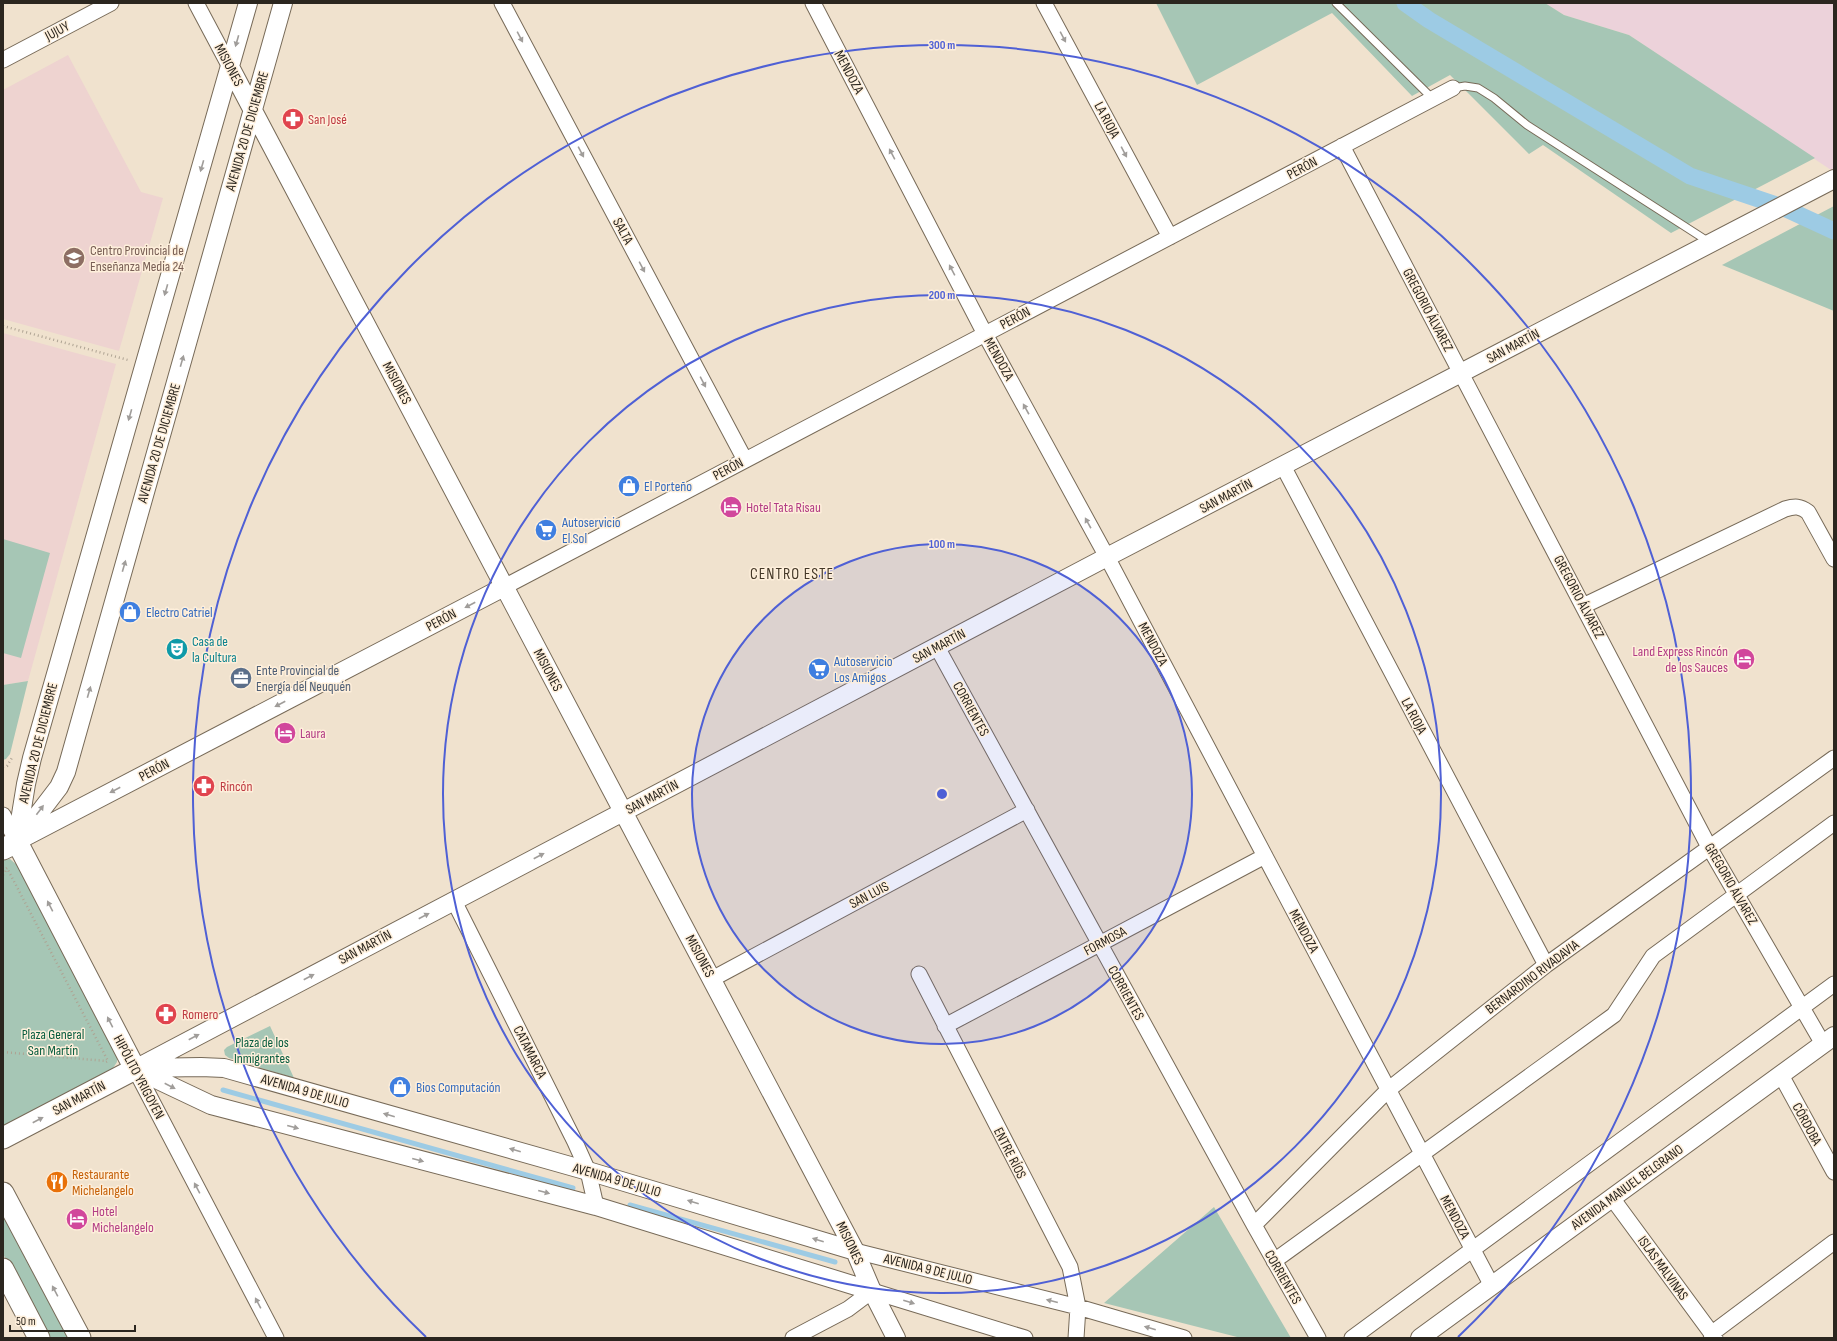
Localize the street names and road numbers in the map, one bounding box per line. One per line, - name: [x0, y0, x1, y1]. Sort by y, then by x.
- street label: JUJUY: [41, 17, 72, 45]
- street label: MISIONES: [211, 41, 247, 89]
- street label: MENDOZA: [831, 47, 868, 97]
- street label: AVENIDA 20 DE DICIEMBRE: [222, 69, 272, 194]
- street label: LA RIOJA: [1090, 99, 1124, 142]
- street label: PERÓN: [1284, 153, 1320, 183]
- street label: SALTA: [609, 215, 637, 248]
- street label: GREGORIO ÁLVAREZ: [1399, 265, 1457, 355]
- street label: PERÓN: [997, 303, 1033, 333]
- street label: SAN MARTÍN: [1484, 325, 1542, 367]
- street label: MENDOZA: [980, 334, 1018, 384]
- street label: MISIONES: [379, 359, 415, 407]
- street label: AVENIDA 20 DE DICIEMBRE: [134, 381, 184, 506]
- street label: PERÓN: [710, 454, 746, 484]
- street label: SAN MARTÍN: [1197, 475, 1255, 517]
- street label: GREGORIO ÁLVAREZ: [1550, 552, 1608, 642]
- street label: PERÓN: [423, 605, 459, 635]
- street label: MENDOZA: [1135, 619, 1172, 669]
- street label: SAN MARTÍN: [910, 625, 968, 667]
- street label: MISIONES: [530, 646, 566, 694]
- street label: CORRIENTES: [949, 679, 993, 739]
- street label: AVENIDA 20 DE DICIEMBRE: [15, 681, 61, 806]
- street label: LA RIOJA: [1397, 695, 1431, 738]
- street label: PERÓN: [136, 755, 172, 785]
- street label: SAN MARTÍN: [623, 776, 681, 818]
- street label: GREGORIO ÁLVAREZ: [1701, 840, 1761, 928]
- street label: SAN LUIS: [846, 878, 892, 912]
- street label: MENDOZA: [1286, 906, 1323, 956]
- street label: FORMOSA: [1081, 922, 1130, 959]
- street label: SAN MARTÍN: [336, 926, 394, 968]
- street label: MISIONES: [682, 932, 718, 980]
- street label: BERNARDINO RIVADAVIA: [1482, 936, 1583, 1018]
- street label: CORRIENTES: [1104, 963, 1148, 1023]
- street label: CATAMARCA: [510, 1023, 551, 1082]
- street label: HIPÓLITO YRIGOYEN: [110, 1032, 168, 1122]
- street label: AVENIDA 9 DE JULIO: [258, 1070, 351, 1112]
- street label: SAN MARTÍN: [50, 1077, 108, 1119]
- street label: CÓRDOBA: [1788, 1100, 1826, 1149]
- street label: ENTRE RÍOS: [990, 1125, 1030, 1181]
- street label: AVENIDA MANUEL BELGRANO: [1567, 1141, 1686, 1234]
- street label: AVENIDA 9 DE JULIO: [570, 1159, 663, 1201]
- street label: MENDOZA: [1437, 1192, 1474, 1242]
- street label: MISIONES: [832, 1219, 868, 1267]
- street label: ISLAS MALVINAS: [1634, 1233, 1692, 1303]
- street label: CORRIENTES: [1261, 1247, 1305, 1307]
- street label: AVENIDA 9 DE JULIO: [881, 1250, 974, 1288]

